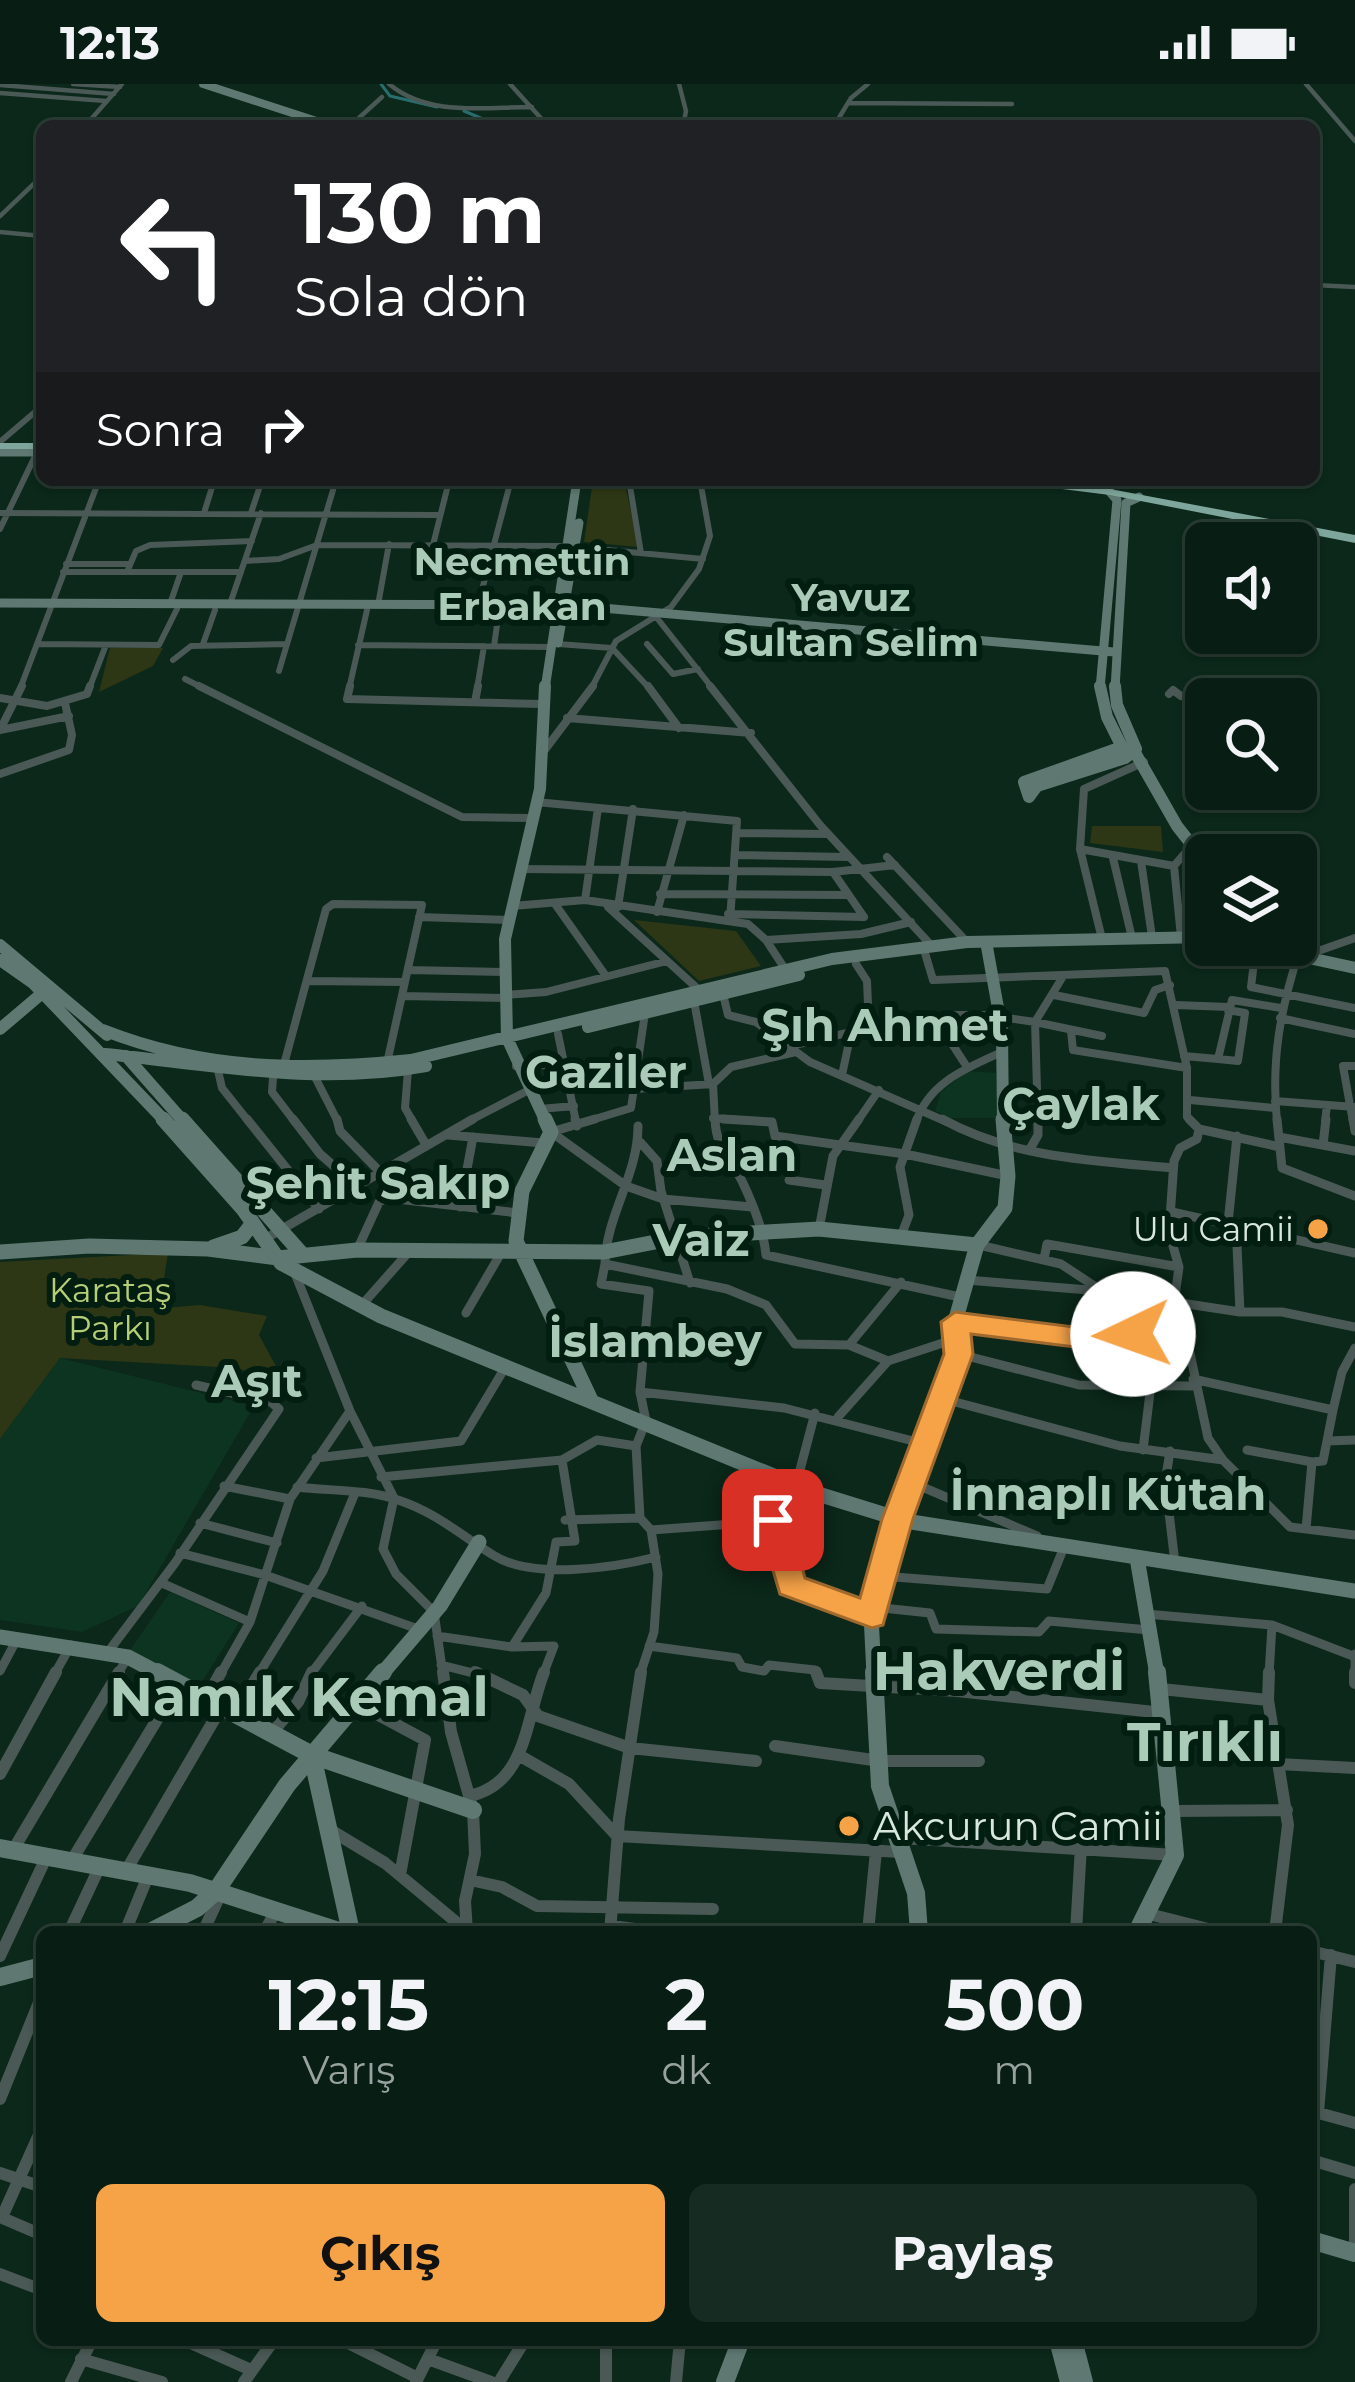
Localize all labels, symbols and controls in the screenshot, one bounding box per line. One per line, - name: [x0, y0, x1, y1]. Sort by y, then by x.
- text: 12:13: [60, 15, 160, 70]
- text: 130 m: [294, 162, 546, 264]
- icon: left: [96, 168, 252, 324]
- text: Sola dön: [294, 264, 529, 330]
- icon: right: [249, 396, 315, 462]
- text: Sonra: [96, 402, 225, 457]
- map controls: [1185, 522, 1317, 966]
- button: sound: [1185, 522, 1317, 654]
- district label: Necmettin Erbakan: [413, 537, 631, 630]
- district label: Yavuz Sultan Selim: [723, 573, 979, 666]
- button: search: [1185, 678, 1317, 810]
- button: layers: [1185, 834, 1317, 966]
- district label: Şıh Ahmet: [761, 997, 1009, 1052]
- district label: Gaziler: [525, 1044, 687, 1099]
- district label: Çaylak: [1002, 1076, 1160, 1131]
- district label: Aslan: [666, 1127, 797, 1182]
- district label: Şehit Sakıp: [246, 1155, 510, 1210]
- place label: Ulu Camii: [1133, 1209, 1294, 1249]
- district label: Vaiz: [652, 1212, 749, 1267]
- marker: Ulu Camii: [1305, 1216, 1331, 1242]
- park label: Karataş Parkı: [49, 1270, 171, 1348]
- position arrow: [1070, 1271, 1196, 1397]
- district label: İslambey: [548, 1313, 763, 1368]
- district label: Aşıt: [210, 1353, 303, 1408]
- district label: İnnaplı Kütah: [950, 1466, 1266, 1521]
- pin: [722, 1469, 824, 1571]
- icon: arrive: [740, 1487, 806, 1553]
- district label: Hakverdi: [873, 1638, 1125, 1704]
- district label: Namık Kemal: [109, 1664, 489, 1730]
- district label: Tırıklı: [1127, 1709, 1283, 1775]
- place label: Akcurun Camii: [873, 1802, 1163, 1850]
- marker: Akcurun Camii: [836, 1813, 862, 1839]
- text: 12:15: [268, 1960, 429, 2048]
- text: 2: [665, 1960, 708, 2048]
- text: 500: [944, 1960, 1084, 2048]
- text: Varış: [302, 2046, 395, 2094]
- text: dk: [662, 2046, 711, 2094]
- text: m: [993, 2046, 1035, 2094]
- button: Çıkış: [96, 2184, 665, 2322]
- button: Paylaş: [689, 2184, 1257, 2322]

